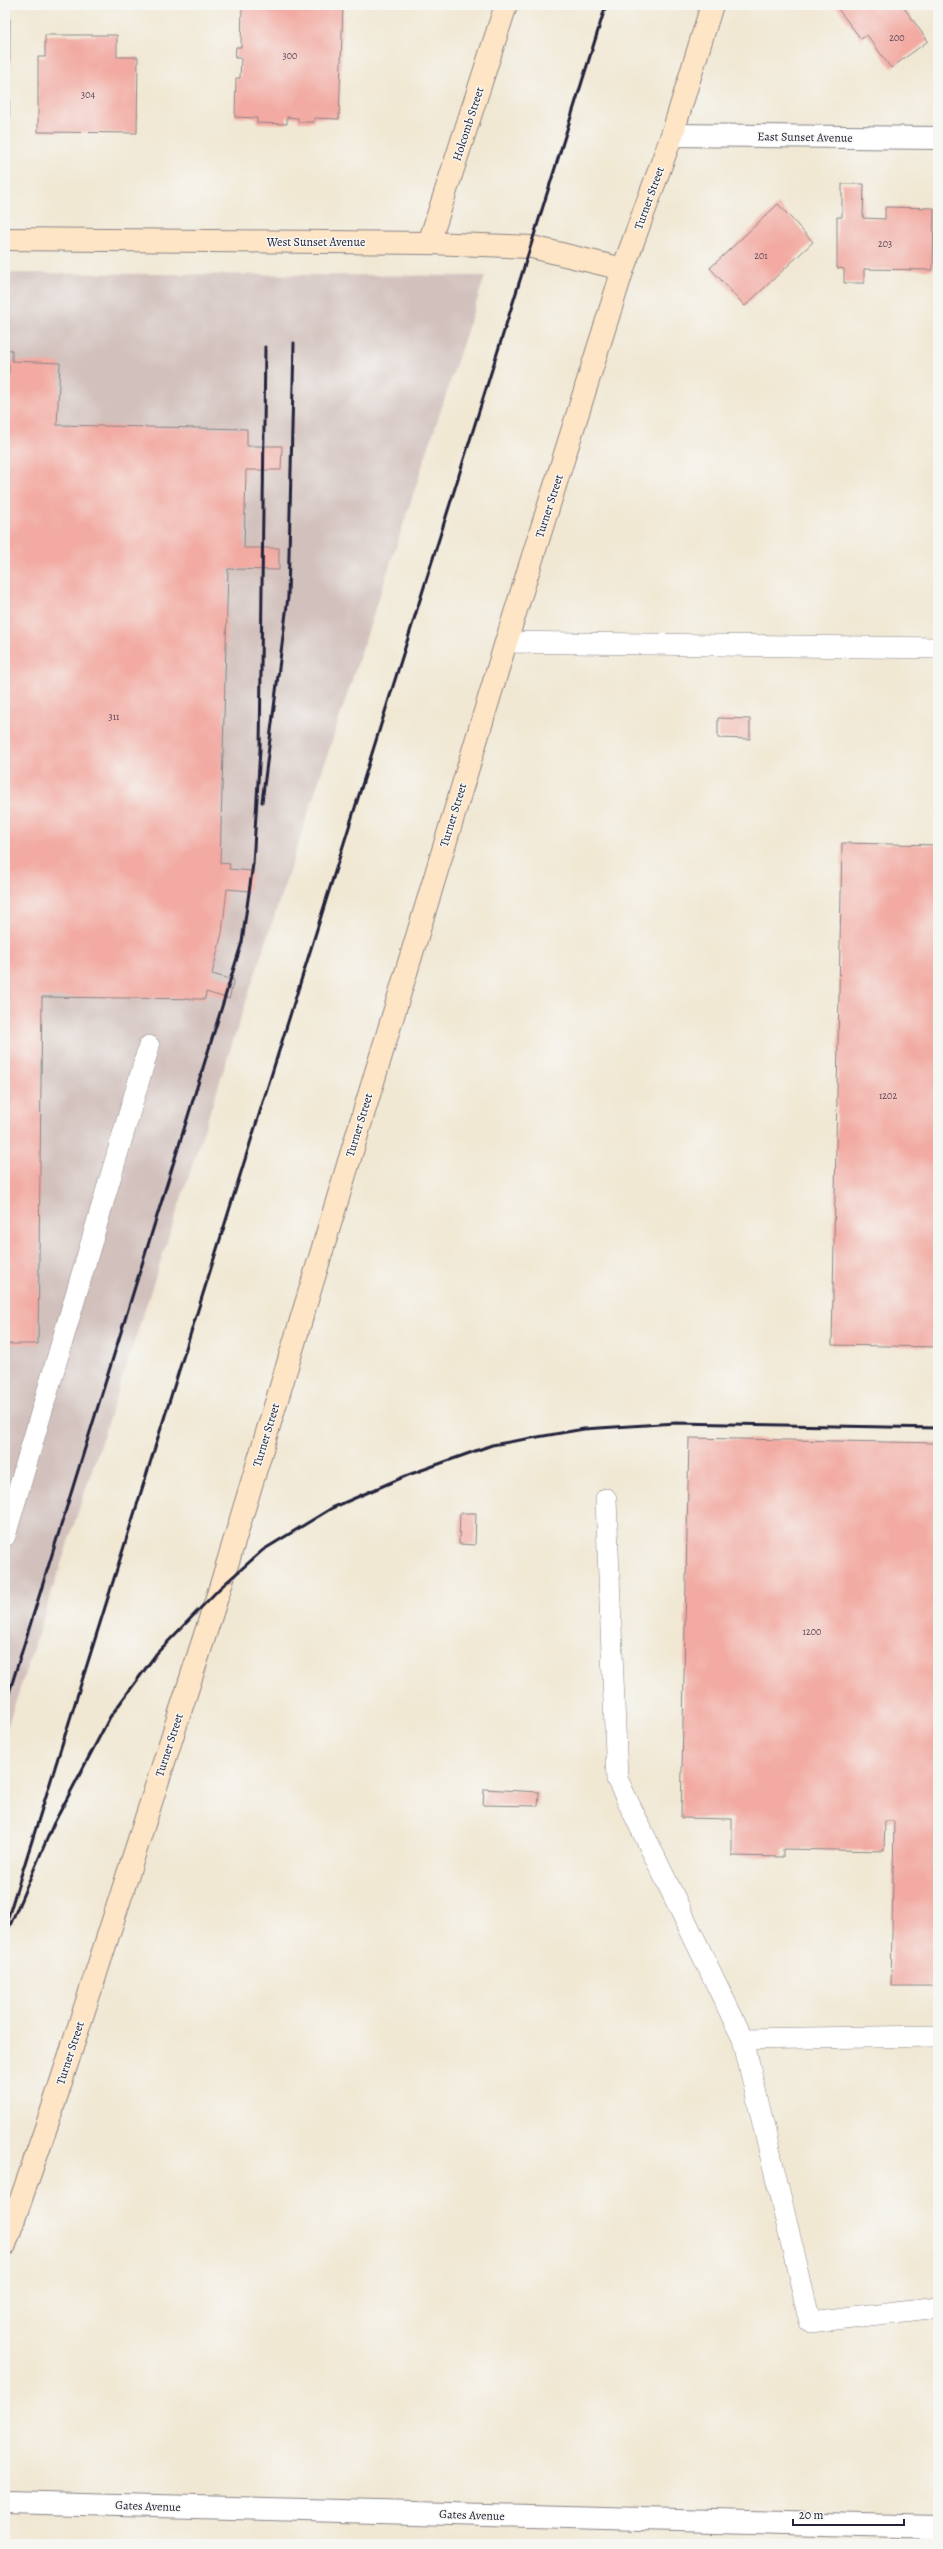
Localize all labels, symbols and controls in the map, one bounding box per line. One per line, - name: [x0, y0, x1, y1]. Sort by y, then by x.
- house number: 200: [889, 31, 905, 44]
- house number: 300: [283, 49, 297, 62]
- street label: Holcomb Street: [449, 85, 487, 163]
- house number: 304: [81, 88, 95, 101]
- street label: East Sunset Avenue: [757, 128, 853, 146]
- street label: Turner Street: [630, 164, 668, 232]
- street label: West Sunset Avenue: [266, 234, 365, 250]
- house number: 203: [878, 237, 892, 250]
- house number: 201: [754, 249, 768, 262]
- street label: Turner Street: [531, 472, 567, 540]
- house number: 311: [109, 710, 120, 723]
- street label: Turner Street: [436, 781, 470, 849]
- house number: 1202: [879, 1089, 897, 1102]
- street label: Turner Street: [342, 1091, 376, 1159]
- street label: Turner Street: [249, 1401, 283, 1469]
- house number: 1200: [803, 1625, 821, 1638]
- street label: Turner Street: [151, 1711, 187, 1779]
- street label: Turner Street: [52, 2019, 88, 2087]
- street label: Gates Avenue: [115, 2497, 181, 2515]
- scale bar: [793, 2501, 904, 2527]
- street label: Gates Avenue: [439, 2506, 505, 2524]
- text: 20 m: [799, 2507, 823, 2523]

